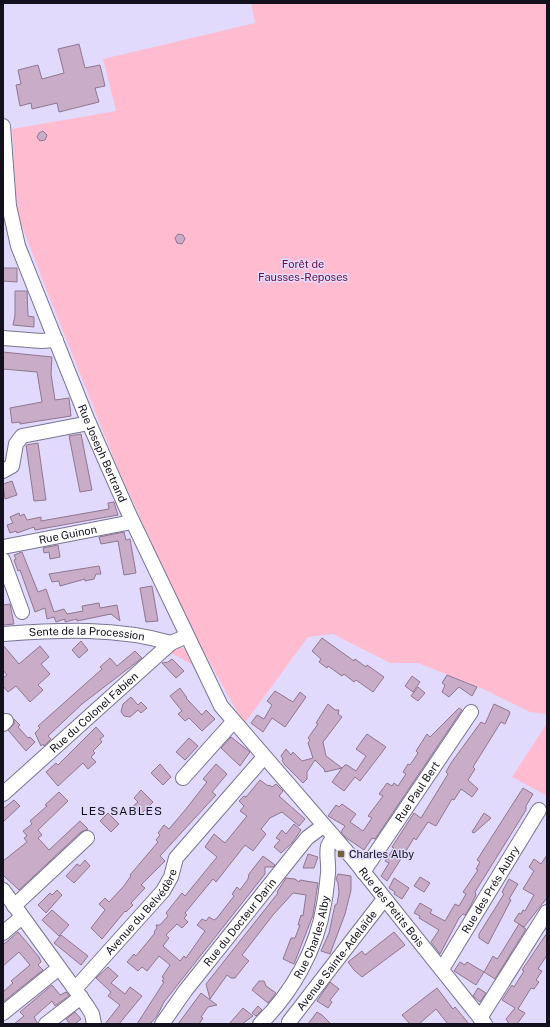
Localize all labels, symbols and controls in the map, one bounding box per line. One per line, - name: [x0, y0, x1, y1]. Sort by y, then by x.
- park label: Forêt de Fausses-Reposes: [258, 258, 348, 283]
- street label: Rue Joseph Bertrand: [76, 402, 129, 504]
- street label: Rue Guinon: [38, 523, 98, 546]
- street label: Sente de la Procession: [29, 625, 146, 643]
- street label: Rue du Colonel Fabien: [47, 670, 140, 755]
- street label: Rue Paul Bert: [393, 759, 442, 824]
- district label: LES SABLES: [81, 804, 163, 818]
- street label: Rue des Prés Aubry: [459, 844, 522, 935]
- place label: Charles Alby: [349, 848, 414, 860]
- marker: Charles Alby: [336, 849, 346, 859]
- street label: Rue des Petits Bois: [356, 865, 427, 949]
- street label: Avenue du Belvédère: [103, 868, 179, 957]
- street label: Rue du Docteur Darin: [201, 876, 278, 969]
- street label: Rue Charles Alby: [291, 894, 331, 981]
- street label: Avenue Sainte-Adelaïde: [294, 908, 379, 1013]

